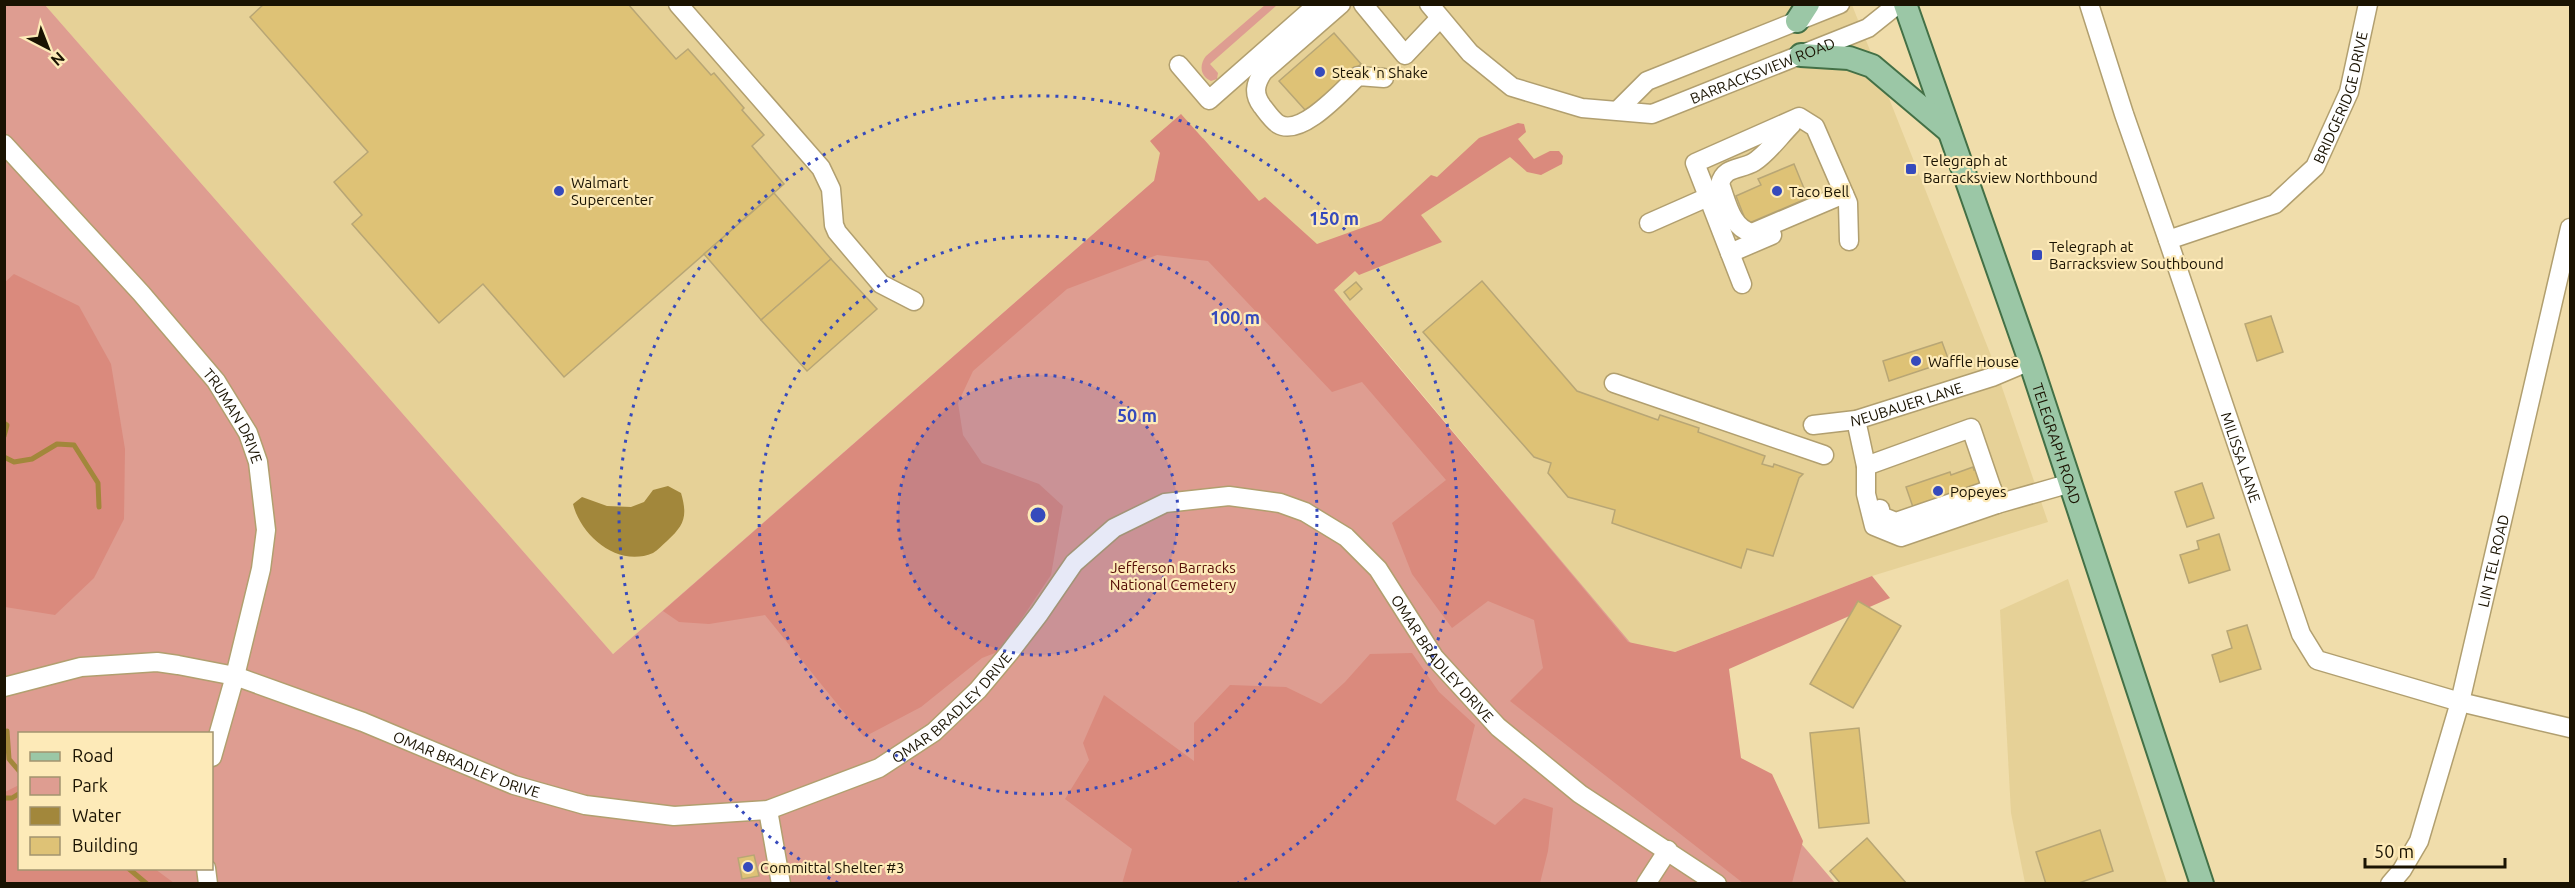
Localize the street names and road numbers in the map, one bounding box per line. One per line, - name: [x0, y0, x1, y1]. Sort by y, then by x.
- street label: BRIDGERIDGE DRIVE: [2309, 30, 2370, 166]
- street label: BARRACKSVIEW ROAD: [1687, 34, 1837, 107]
- street label: TRUMAN DRIVE: [200, 365, 266, 465]
- street label: NEUBAUER LANE: [1849, 378, 1965, 429]
- street label: TELEGRAPH ROAD: [2029, 381, 2085, 506]
- street label: MILISSA LANE: [2218, 410, 2264, 504]
- street label: LIN TEL ROAD: [2474, 513, 2512, 609]
- street label: OMAR BRADLEY DRIVE: [1388, 591, 1497, 725]
- street label: OMAR BRADLEY DRIVE: [888, 649, 1015, 766]
- street label: OMAR BRADLEY DRIVE: [391, 727, 542, 800]

